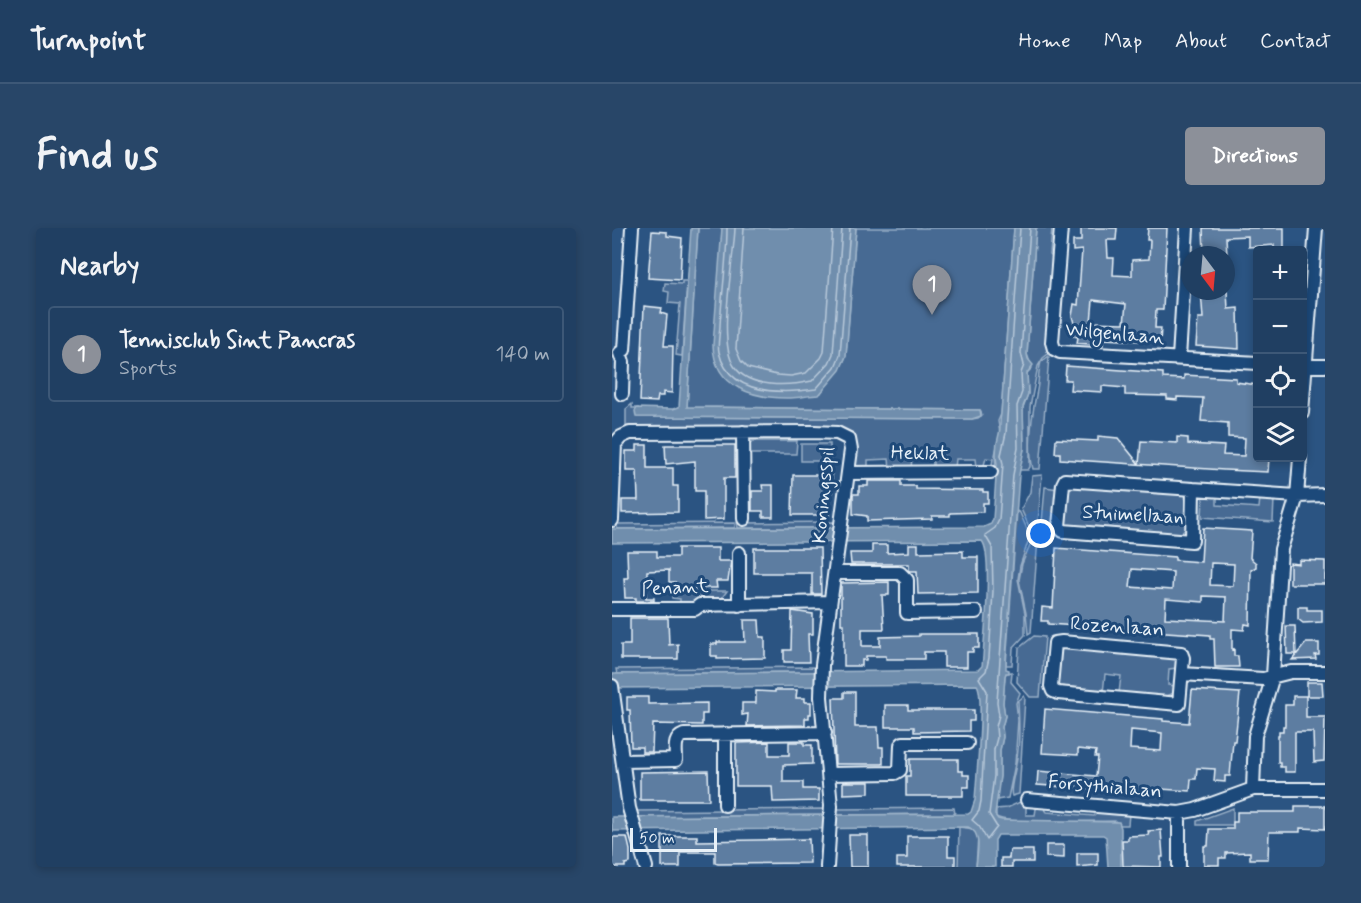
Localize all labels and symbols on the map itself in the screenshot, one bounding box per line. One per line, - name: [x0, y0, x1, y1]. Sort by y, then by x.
- north arrow: [1181, 246, 1235, 300]
- pin: 1: [912, 266, 952, 315]
- street label: Wilgenlaan: [1064, 316, 1166, 353]
- street label: Heklat: [891, 440, 949, 467]
- street label: Koningsspil: [806, 445, 842, 545]
- street label: Stuimellaan: [1082, 499, 1184, 531]
- your location: [1026, 519, 1055, 548]
- street label: Penant: [641, 573, 710, 603]
- street label: Rozenlaan: [1069, 610, 1165, 644]
- street label: Forsythialaan: [1047, 769, 1163, 805]
- scale bar: [630, 825, 717, 852]

